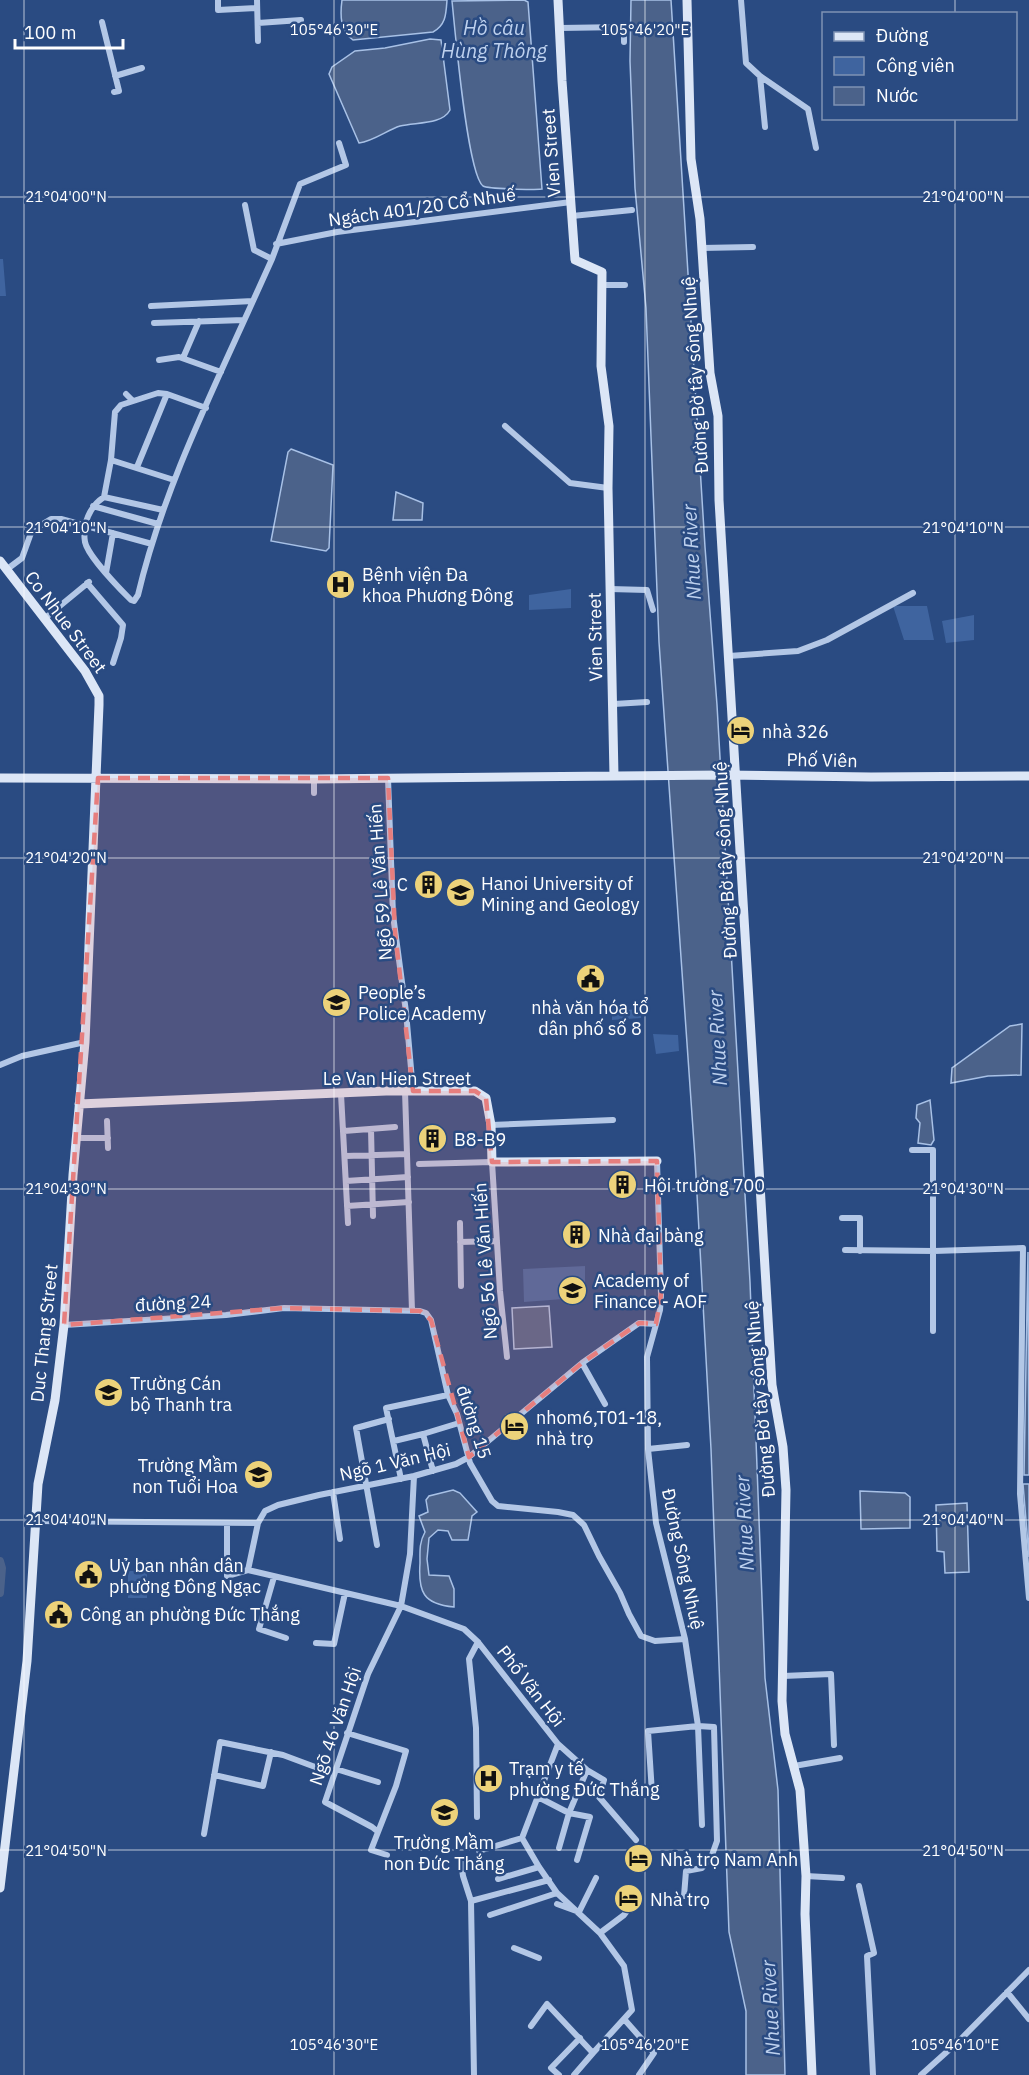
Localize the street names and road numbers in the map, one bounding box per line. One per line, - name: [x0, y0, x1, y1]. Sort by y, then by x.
- street label: Vien Street: [536, 108, 566, 198]
- street label: Ngách 401/20 Cổ Nhuế: [327, 182, 517, 232]
- street label: Đường Bờ tây sông Nhuệ: [677, 276, 713, 474]
- street label: Co Nhue Street: [20, 566, 112, 678]
- street label: Vien Street: [583, 592, 607, 682]
- street label: Phố Viên: [786, 748, 858, 772]
- street label: Đường Bờ tây sông Nhuệ: [708, 761, 742, 959]
- street label: Ngõ 59 Lê Văn Hiến: [363, 803, 397, 961]
- street label: Le Van Hien Street: [323, 1067, 471, 1090]
- street label: Ngõ 56 Lê Văn Hiến: [468, 1182, 502, 1340]
- street label: Duc Thang Street: [25, 1263, 63, 1403]
- street label: đường 24: [134, 1290, 212, 1316]
- street label: Đường Bờ tây sông Nhuệ: [740, 1300, 780, 1498]
- street label: đường 15: [451, 1382, 497, 1462]
- street label: Ngõ 1 Văn Hội: [337, 1438, 453, 1486]
- street label: Đường Sông Nhuệ: [657, 1486, 709, 1632]
- street label: Phố Văn Hội: [492, 1641, 570, 1731]
- street label: Ngõ 46 Văn Hội: [304, 1664, 366, 1788]

